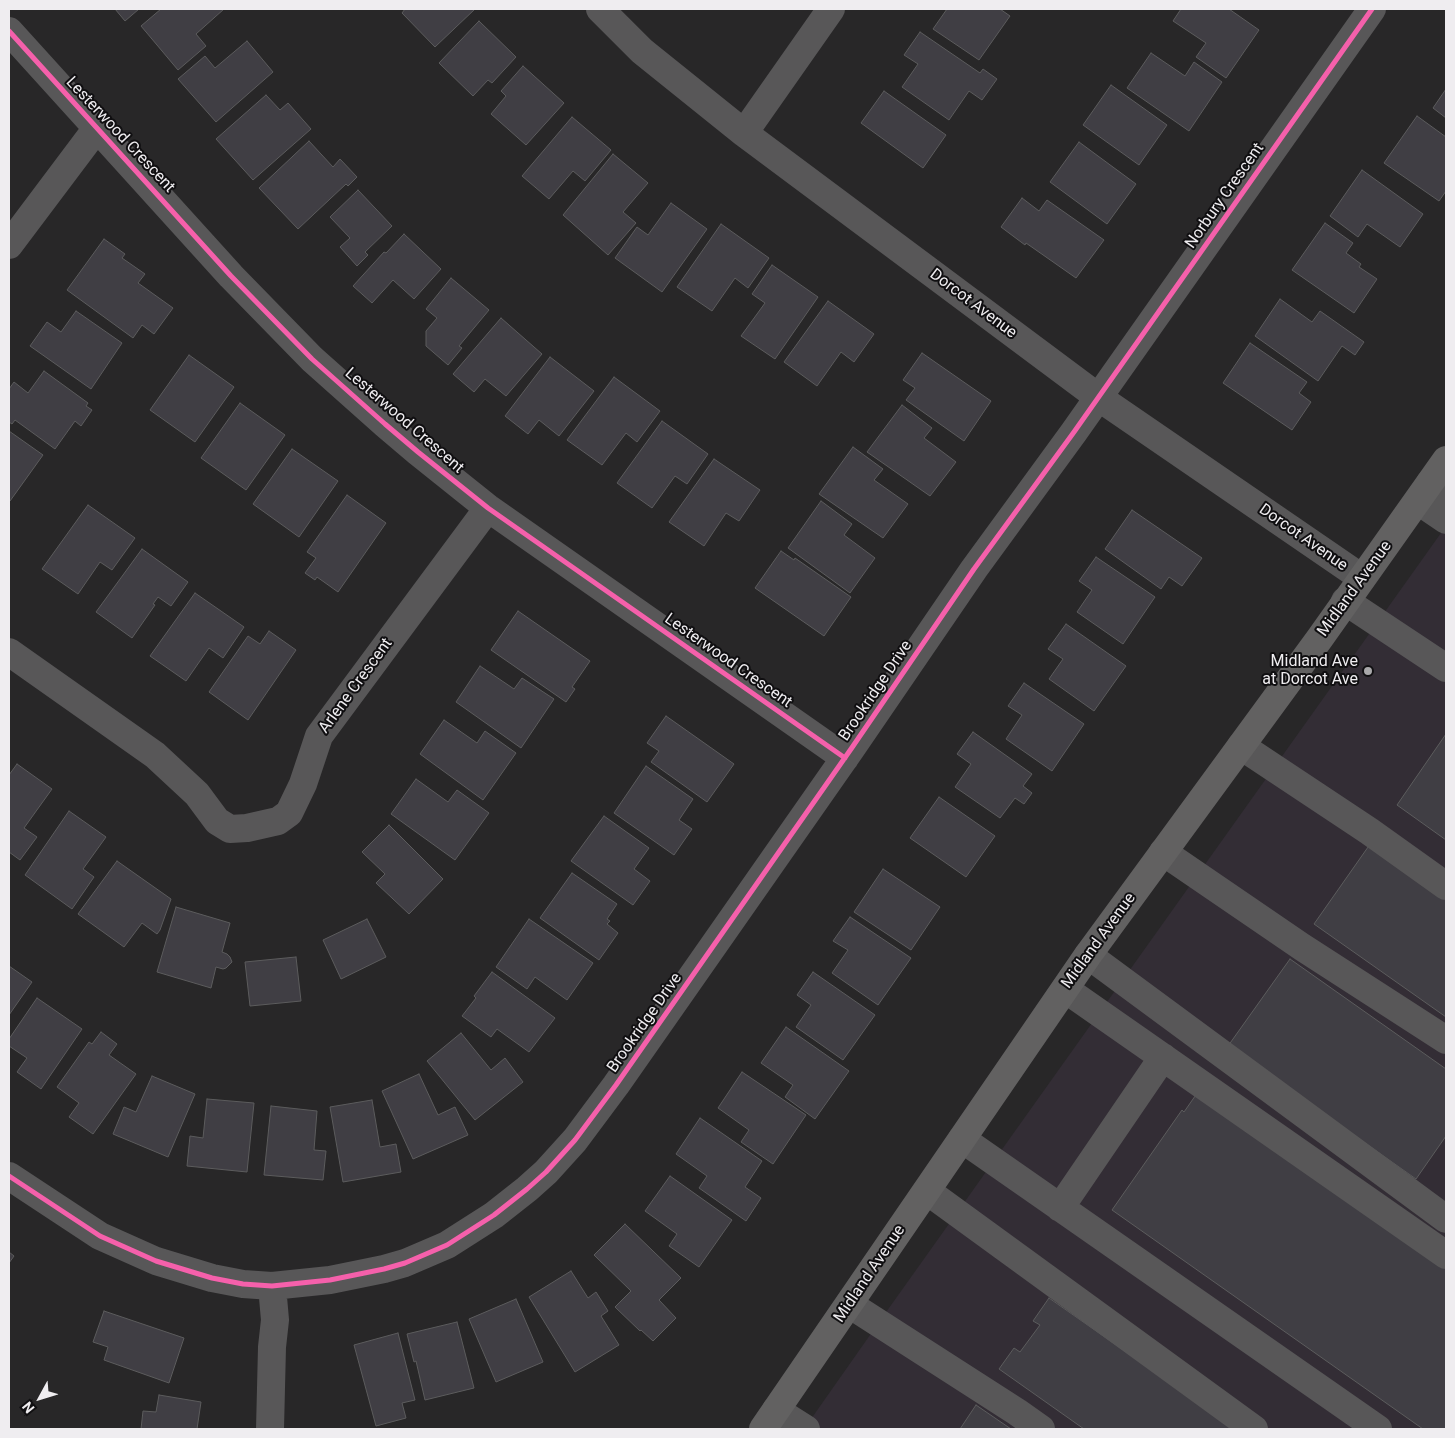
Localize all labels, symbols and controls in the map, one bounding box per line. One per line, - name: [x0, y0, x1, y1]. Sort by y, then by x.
- street label: Lesterwood Crescent: [61, 73, 179, 197]
- street label: Norbury Crescent: [1182, 140, 1268, 252]
- street label: Dorcot Avenue: [926, 265, 1020, 343]
- street label: Lesterwood Crescent: [341, 364, 467, 478]
- street label: Dorcot Avenue: [1255, 500, 1351, 576]
- street label: Midland Avenue: [1314, 537, 1396, 641]
- street label: Lesterwood Crescent: [661, 610, 795, 712]
- street label: Arlene Crescent: [315, 635, 397, 737]
- street label: Brookridge Drive: [835, 637, 917, 745]
- place label: Midland Ave at Dorcot Ave: [1262, 652, 1358, 690]
- marker: Midland Ave at Dorcot Ave: [1362, 665, 1374, 677]
- street label: Midland Avenue: [1058, 889, 1140, 993]
- street label: Brookridge Drive: [603, 969, 687, 1077]
- street label: Midland Avenue: [830, 1222, 910, 1326]
- north arrow: [15, 1373, 65, 1423]
- text: N: [19, 1399, 38, 1416]

